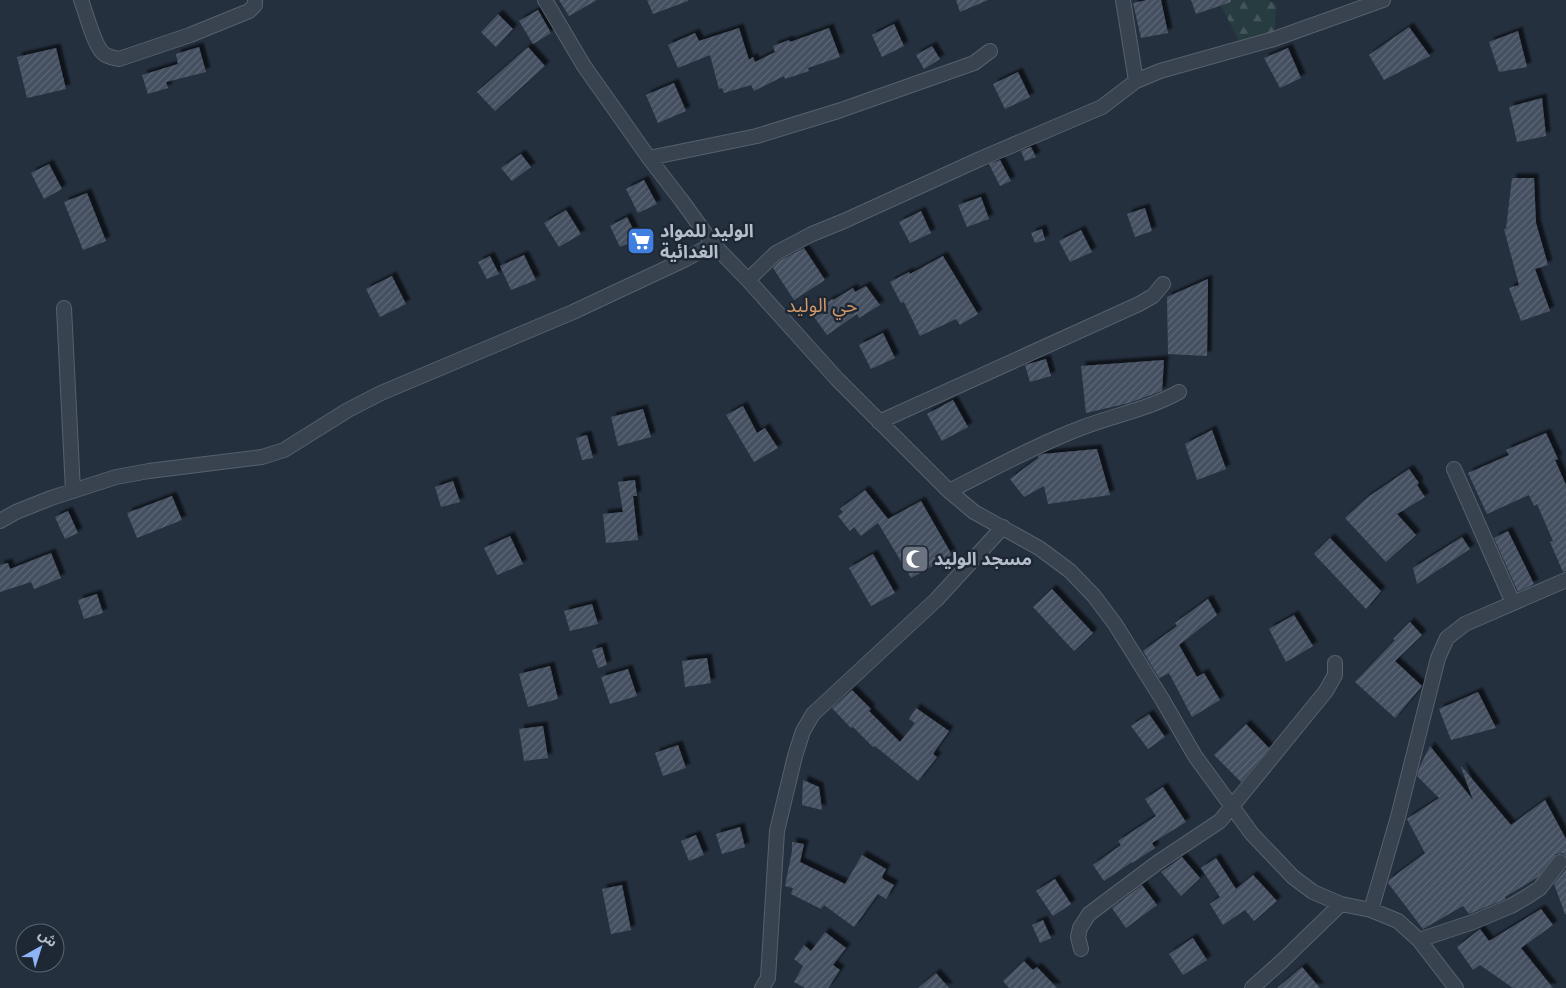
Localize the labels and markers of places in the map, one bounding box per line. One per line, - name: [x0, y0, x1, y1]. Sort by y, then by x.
- place label: الوليد للمواد الغدائية: [660, 219, 754, 263]
- supermarket icon: الوليد للمواد الغدائية: [626, 226, 656, 256]
- mosque icon: مسجد الوليد: [900, 544, 930, 574]
- place label: مسجد الوليد: [934, 547, 1032, 570]

